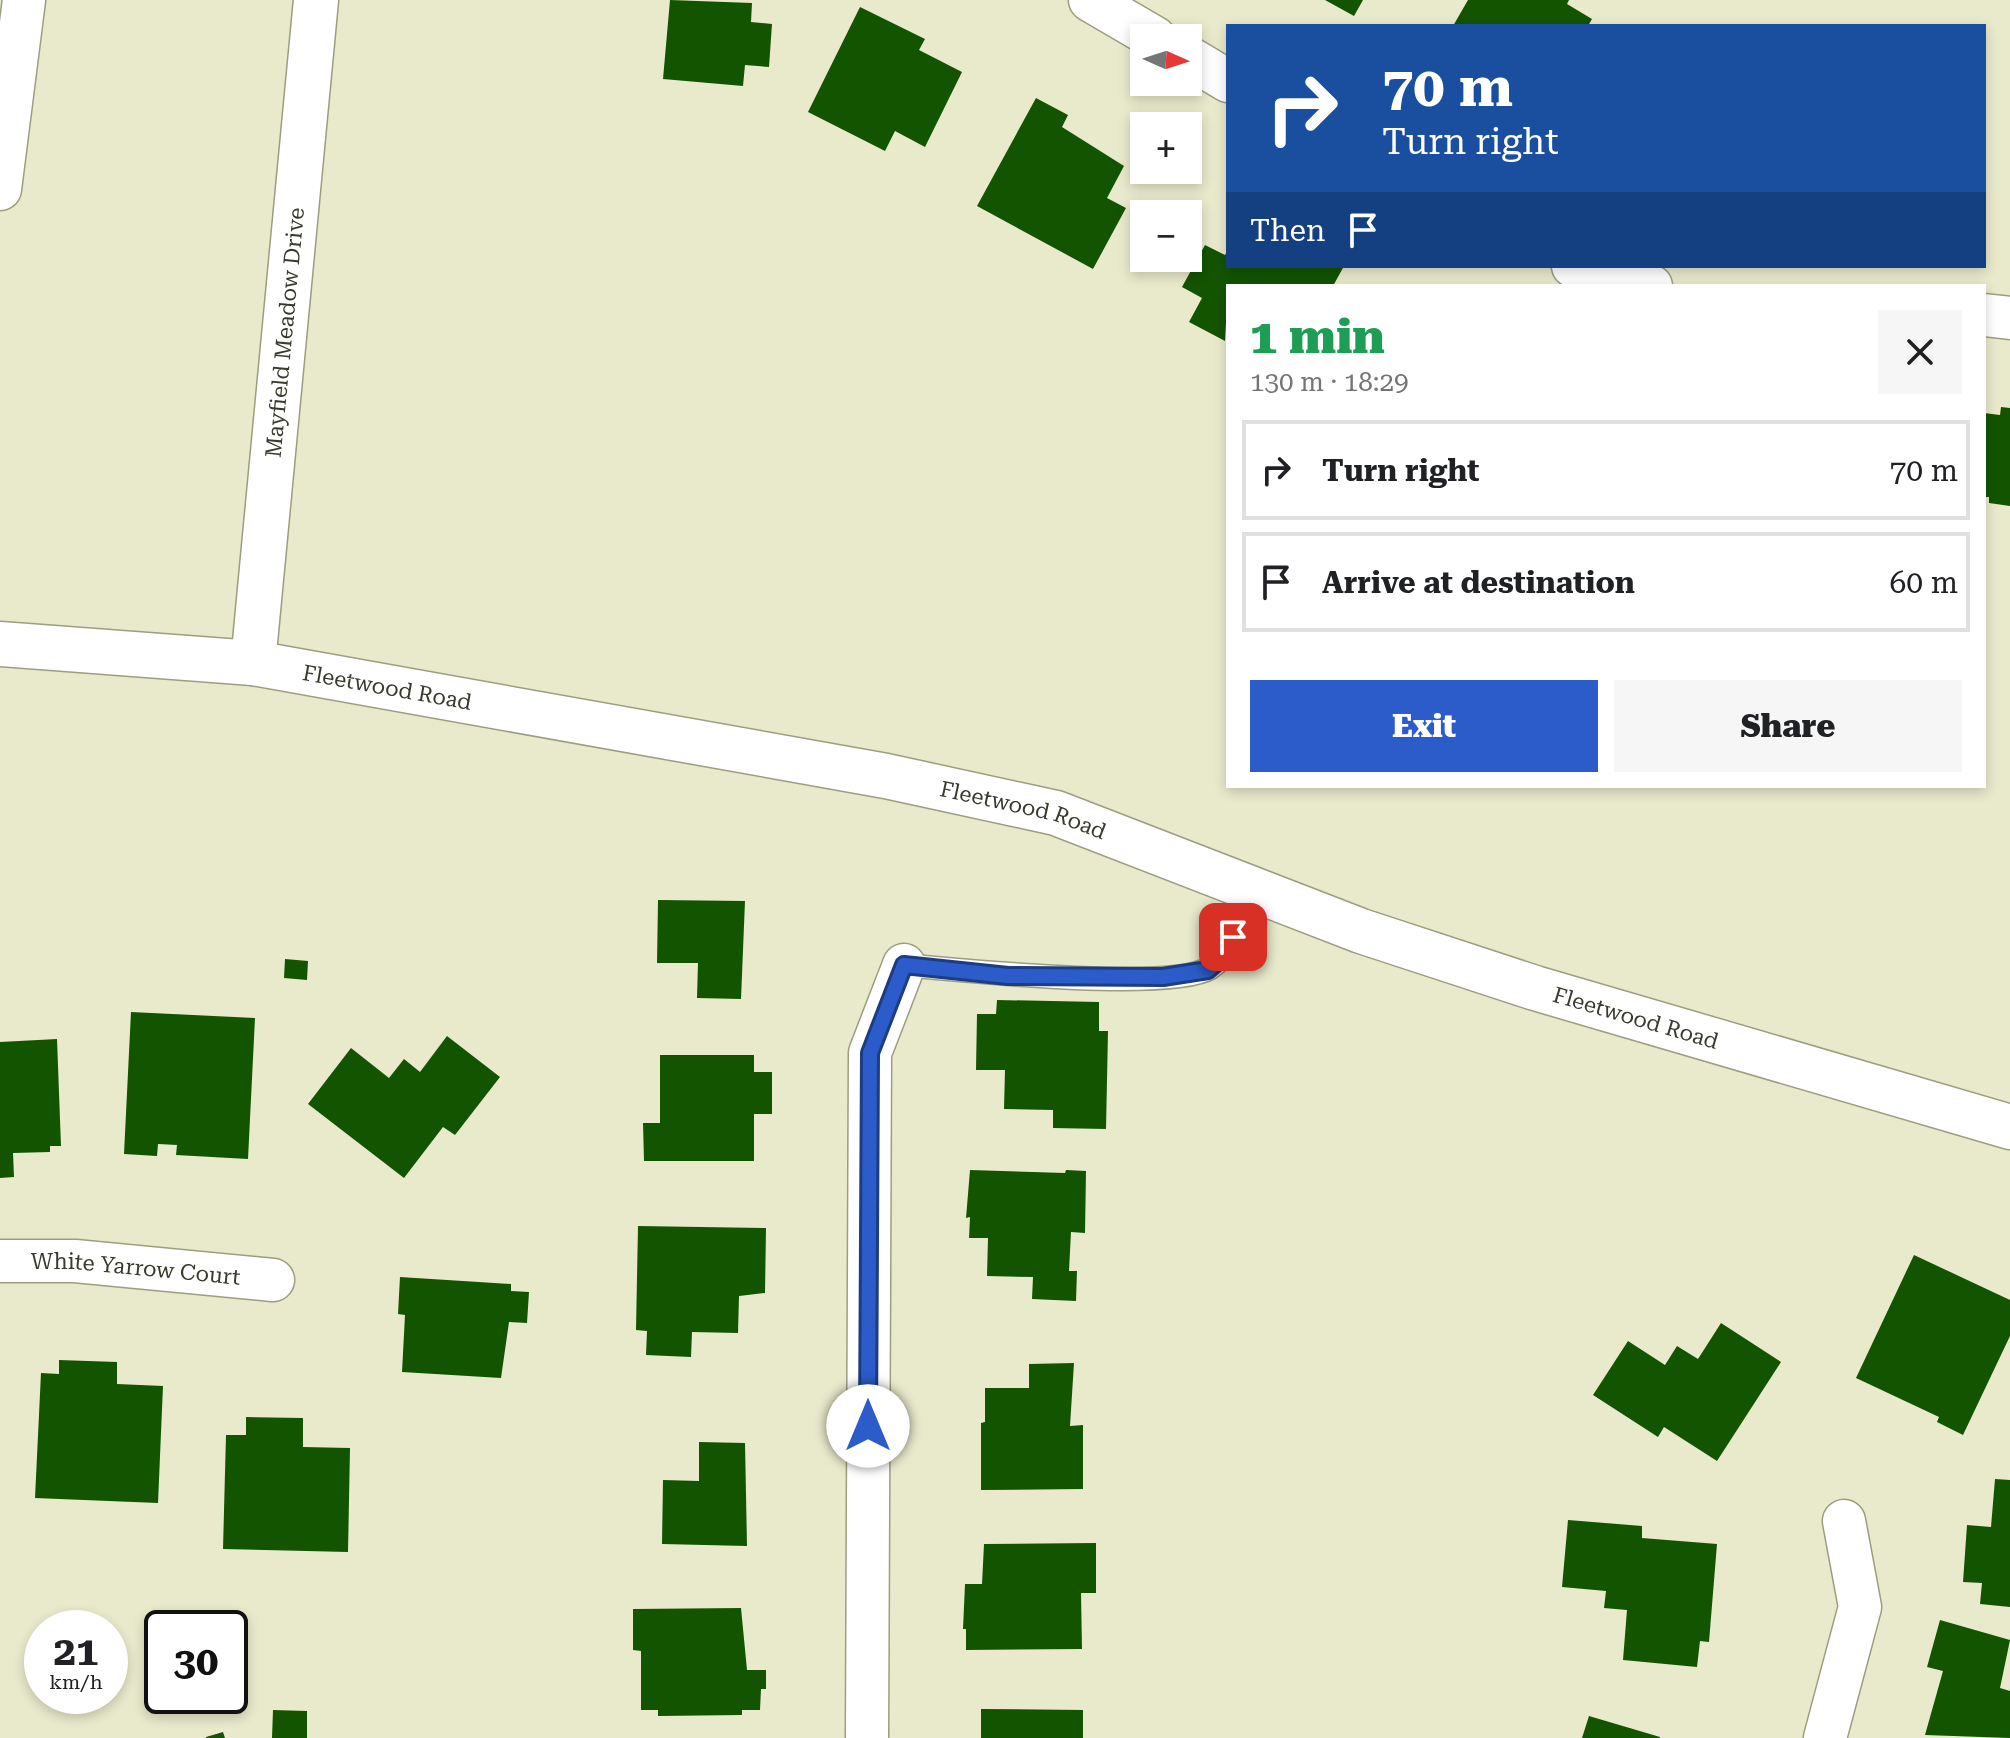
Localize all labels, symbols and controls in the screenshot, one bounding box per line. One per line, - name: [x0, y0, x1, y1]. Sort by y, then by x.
- north arrow: [1130, 24, 1202, 96]
- map controls: [1130, 24, 1202, 272]
- text: 70 m: [1382, 54, 1513, 120]
- icon: right: [1250, 56, 1354, 160]
- button: +: [1130, 112, 1202, 184]
- text: Turn right: [1382, 121, 1559, 163]
- button: −: [1130, 200, 1202, 272]
- street label: Mayfield Meadow Drive: [261, 206, 309, 459]
- icon: arrive: [1341, 208, 1385, 252]
- text: Then: [1250, 213, 1325, 248]
- text: 1 min: [1250, 309, 1385, 365]
- button: close: [1878, 310, 1962, 394]
- text: 130 m · 18:29: [1250, 367, 1409, 397]
- icon: right: [1254, 448, 1298, 492]
- text: Turn right: [1322, 453, 1479, 488]
- text: 70 m: [1889, 453, 1958, 488]
- icon: arrive: [1254, 560, 1298, 604]
- text: Arrive at destination: [1322, 565, 1635, 600]
- text: 60 m: [1889, 565, 1958, 600]
- street label: Fleetwood Road: [301, 660, 474, 715]
- button: Exit: [1250, 680, 1598, 772]
- button: Share: [1614, 680, 1962, 772]
- street label: Fleetwood Road: [938, 776, 1110, 844]
- pin: [1199, 903, 1267, 971]
- icon: arrive: [1211, 915, 1255, 959]
- street label: Fleetwood Road: [1550, 982, 1722, 1054]
- street label: White Yarrow Court: [31, 1249, 242, 1290]
- position arrow: [826, 1384, 910, 1468]
- speed limit sign: 30: [144, 1610, 248, 1714]
- text: 21: [54, 1628, 98, 1675]
- text: km/h: [49, 1670, 103, 1694]

